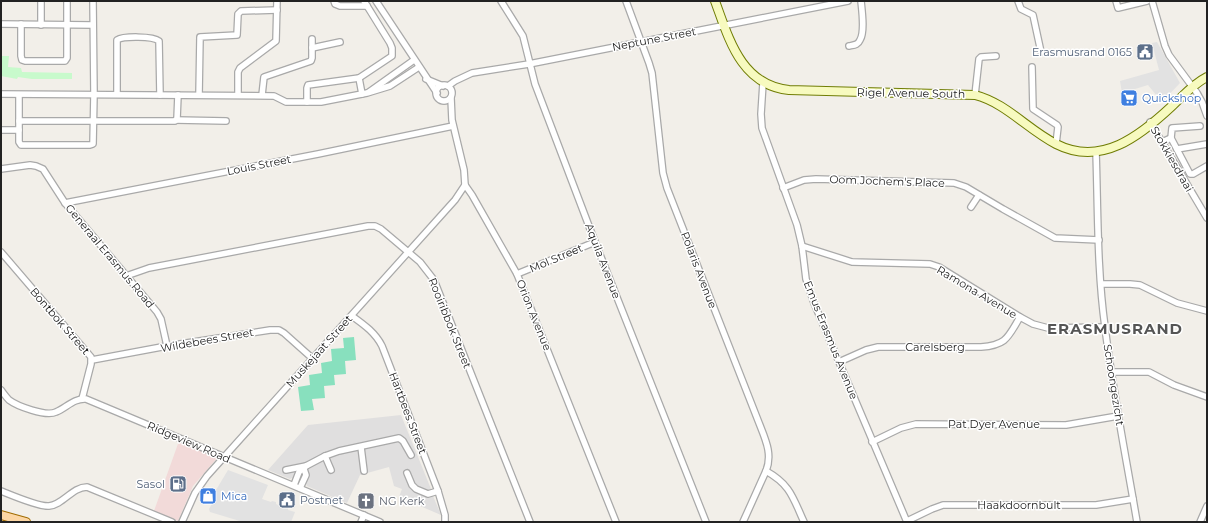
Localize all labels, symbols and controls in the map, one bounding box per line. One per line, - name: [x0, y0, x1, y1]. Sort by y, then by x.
- street label: Neptune Street: [611, 24, 698, 54]
- public building icon: Erasmusrand 0165: [1135, 42, 1155, 62]
- place label: Erasmusrand 0165: [1032, 45, 1132, 59]
- street label: Rigel Avenue South: [857, 85, 965, 101]
- supermarket icon: Quickshop: [1119, 88, 1139, 108]
- place label: Quickshop: [1142, 91, 1201, 105]
- street label: Stokkiesdraai: [1148, 124, 1196, 194]
- street label: Louis Street: [226, 152, 293, 178]
- street label: Oom Jochem's Place: [829, 172, 945, 190]
- street label: Generaal Erasmus Road: [62, 201, 158, 311]
- street label: Aquila Avenue: [582, 221, 624, 301]
- street label: Polaris Avenue: [678, 230, 720, 311]
- street label: Mol Street: [527, 240, 585, 275]
- street label: Ramona Avenue: [934, 262, 1020, 322]
- street label: Rooiribbok Street: [425, 276, 475, 371]
- street label: Orion Avenue: [513, 277, 555, 353]
- street label: Emus Erasmus Avenue: [801, 279, 861, 402]
- street label: Bontbok Street: [27, 285, 93, 358]
- street label: Muskejaat Street: [283, 311, 356, 390]
- district label: ERASMUSRAND: [1047, 319, 1183, 338]
- street label: Wildebees Street: [159, 325, 255, 355]
- street label: Carelsberg: [905, 340, 965, 354]
- street label: Schoongezicht: [1101, 343, 1127, 427]
- street label: Hartbees Street: [386, 370, 430, 456]
- street label: Pat Dyer Avenue: [948, 417, 1040, 431]
- street label: Ridgeview Road: [145, 418, 233, 466]
- fuel station icon: Sasol: [168, 474, 188, 494]
- place label: Sasol: [137, 477, 165, 491]
- shop icon: Mica: [198, 486, 218, 506]
- place label: Mica: [221, 489, 247, 503]
- public building icon: Postnet: [277, 490, 297, 510]
- church icon: NG Kerk: [356, 491, 376, 511]
- place label: Postnet: [300, 493, 344, 507]
- place label: NG Kerk: [379, 494, 425, 508]
- street label: Haakdoornbult: [977, 498, 1061, 512]

